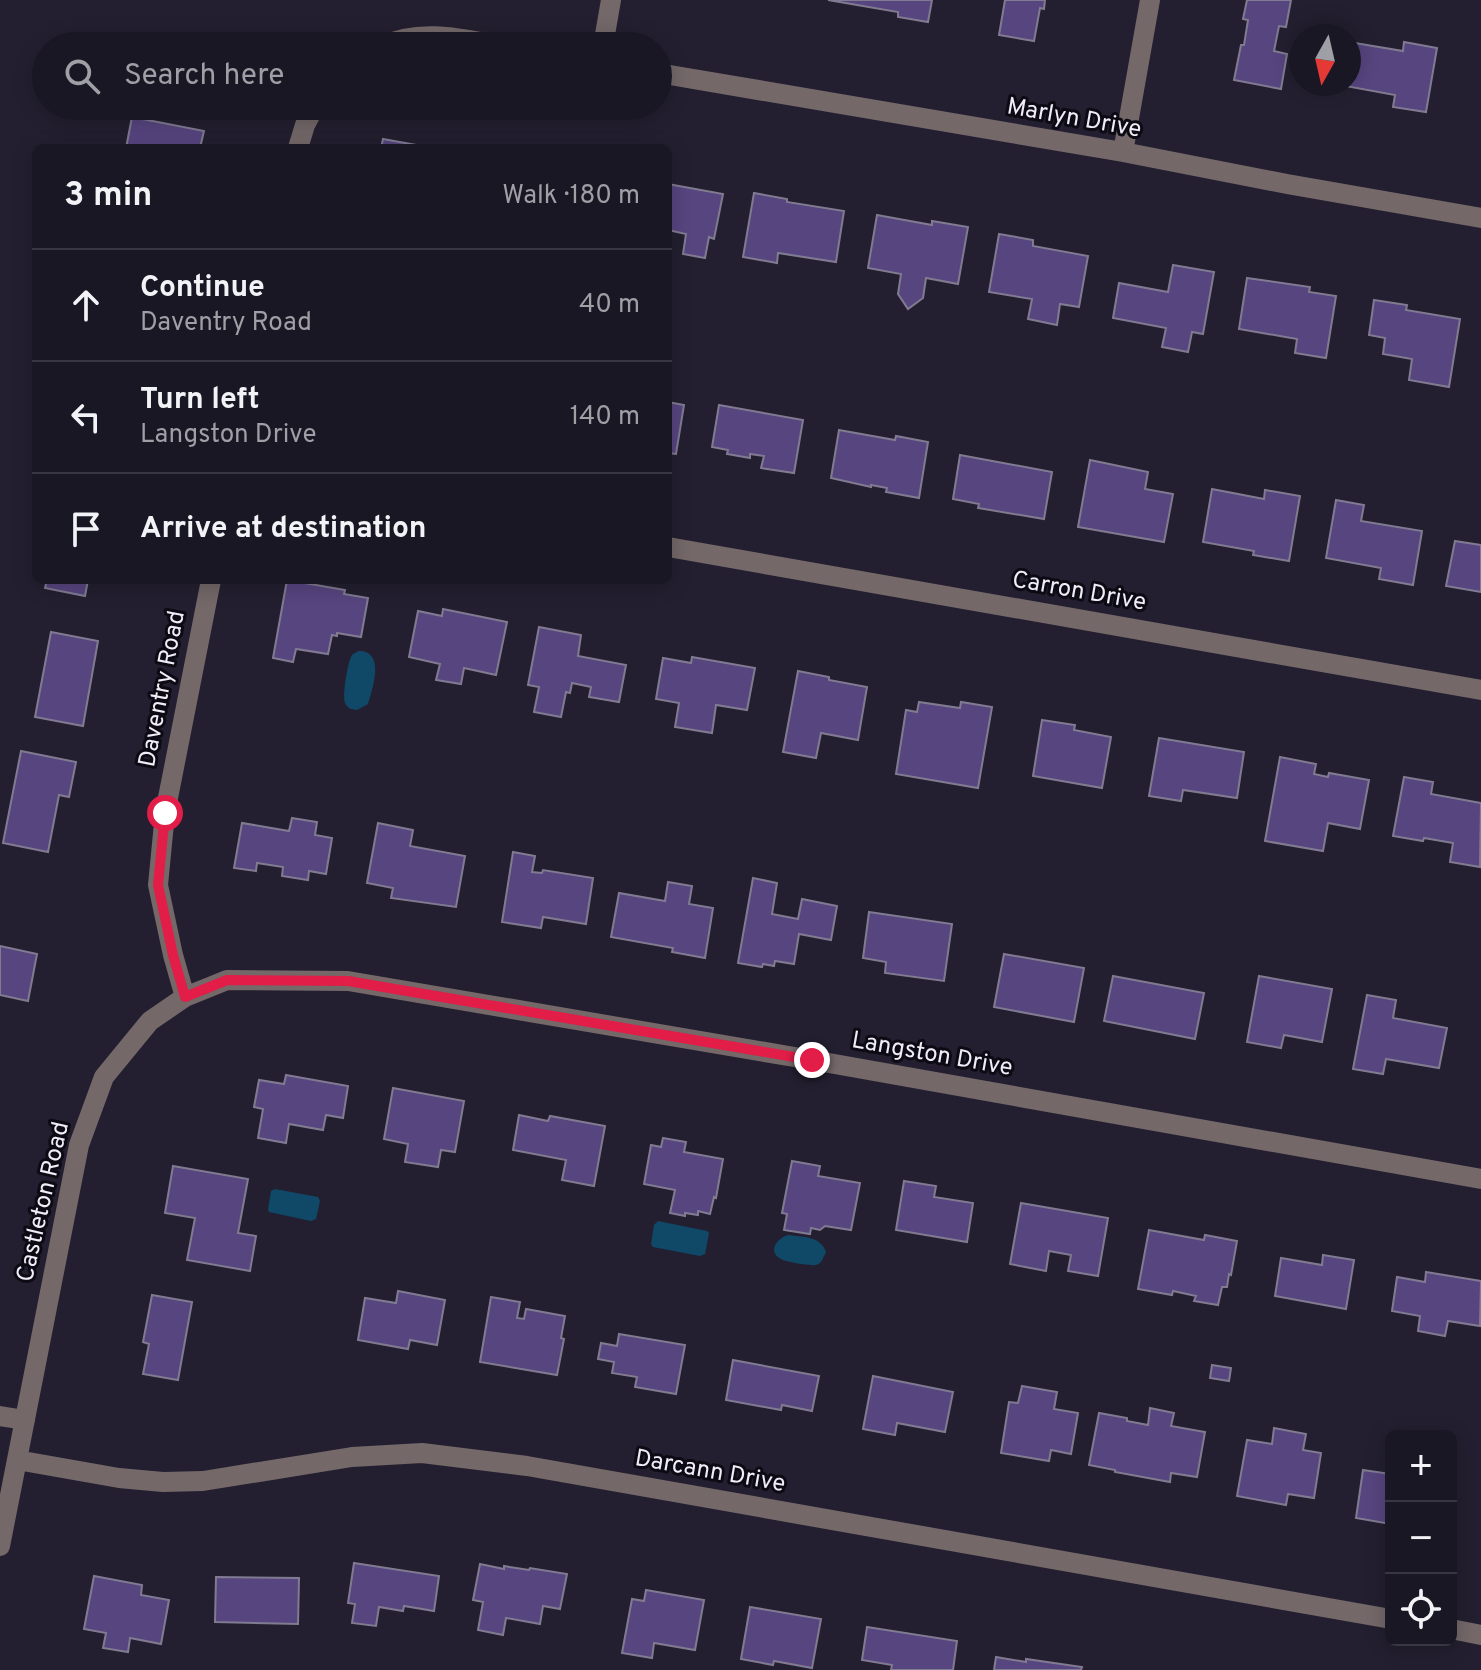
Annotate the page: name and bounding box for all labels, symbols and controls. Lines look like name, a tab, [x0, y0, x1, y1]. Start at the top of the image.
north arrow	[1289, 24, 1361, 96]
search box	[32, 32, 672, 120]
icon: search	[60, 54, 104, 98]
text: Search here	[124, 58, 284, 95]
street label: Marlyn Drive	[1004, 92, 1144, 146]
text: 3 min	[64, 175, 152, 218]
text: Walk · 180 m	[502, 180, 640, 213]
text: Continue	[140, 270, 265, 307]
icon: ahead	[64, 283, 108, 327]
text: 40 m	[579, 289, 640, 322]
text: Daventry Road	[140, 307, 312, 340]
text: Turn left	[140, 382, 260, 419]
icon: left	[64, 395, 108, 439]
text: 140 m	[570, 401, 640, 434]
text: Langston Drive	[140, 419, 316, 452]
icon: arrive	[64, 507, 108, 551]
text: Arrive at destination	[140, 511, 426, 548]
street label: Carron Drive	[1010, 565, 1148, 619]
street label: Daventry Road	[133, 608, 193, 770]
route start	[147, 795, 183, 831]
street label: Langston Drive	[849, 1026, 1015, 1084]
route end	[794, 1042, 830, 1078]
street label: Castleton Road	[11, 1119, 77, 1285]
map controls	[1385, 1430, 1457, 1646]
button: +	[1385, 1430, 1457, 1502]
street label: Darcann Drive	[632, 1444, 788, 1500]
button: −	[1385, 1502, 1457, 1574]
button: locate	[1385, 1574, 1457, 1646]

